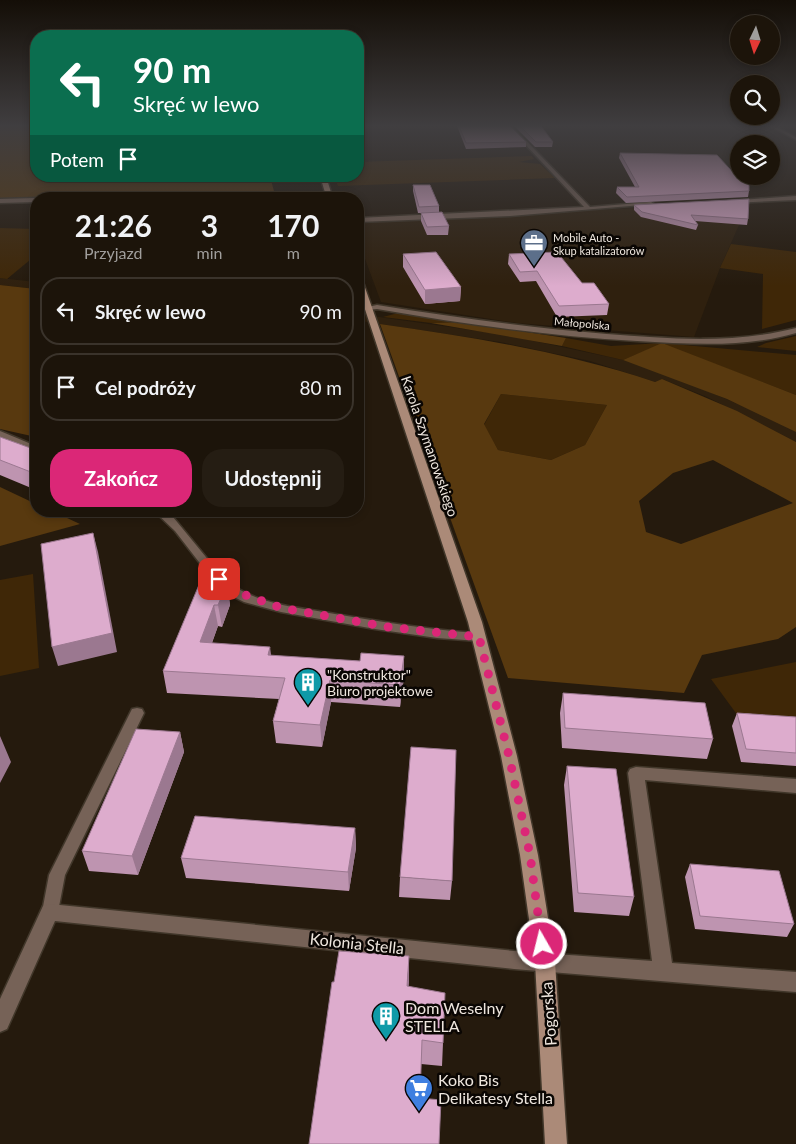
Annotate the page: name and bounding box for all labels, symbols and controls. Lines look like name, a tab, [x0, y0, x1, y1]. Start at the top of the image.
north arrow	[730, 15, 780, 65]
map controls	[730, 15, 780, 185]
text: 90 m	[133, 48, 211, 90]
icon: left	[50, 50, 115, 115]
button: search	[730, 75, 780, 125]
text: Skręć w lewo	[133, 90, 260, 117]
button: layers	[730, 135, 780, 185]
icon: arrive	[114, 145, 142, 173]
text: Potem	[50, 148, 104, 171]
text: 21:26	[75, 207, 152, 243]
text: 3	[201, 207, 218, 243]
text: 170	[267, 207, 319, 243]
office icon: Mobile Auto - Skup katalizatorów	[519, 228, 549, 267]
place label: Mobile Auto - Skup katalizatorów	[553, 231, 645, 257]
text: Przyjazd	[84, 243, 143, 262]
text: min	[197, 243, 223, 262]
text: m	[287, 243, 300, 262]
icon: left	[52, 297, 80, 325]
text: Skręć w lewo	[95, 300, 206, 323]
text: 90 m	[299, 300, 342, 323]
street label: Małopolska	[554, 314, 610, 332]
icon: arrive	[52, 373, 80, 401]
street label: Karola Szymanowskiego	[398, 373, 462, 519]
text: Cel podróży	[95, 376, 196, 399]
text: 80 m	[299, 376, 342, 399]
button: Zakończ	[50, 449, 192, 507]
button: Udostępnij	[202, 449, 344, 507]
pin	[198, 558, 240, 600]
icon: arrive	[205, 565, 233, 593]
place label: "Konstruktor" Biuro projektowe	[327, 666, 433, 699]
building icon: "Konstruktor" Biuro projektowe	[293, 667, 323, 706]
position arrow	[515, 917, 567, 969]
street label: Kolonia Stella	[309, 929, 405, 957]
street label: Pogorska	[536, 981, 560, 1047]
place label: Dom Weselny STELLA	[405, 998, 504, 1035]
building icon: Dom Weselny STELLA	[371, 1001, 401, 1040]
place label: Koko Bis Delikatesy Stella	[438, 1070, 553, 1107]
supermarket icon: Koko Bis Delikatesy Stella	[404, 1073, 434, 1112]

